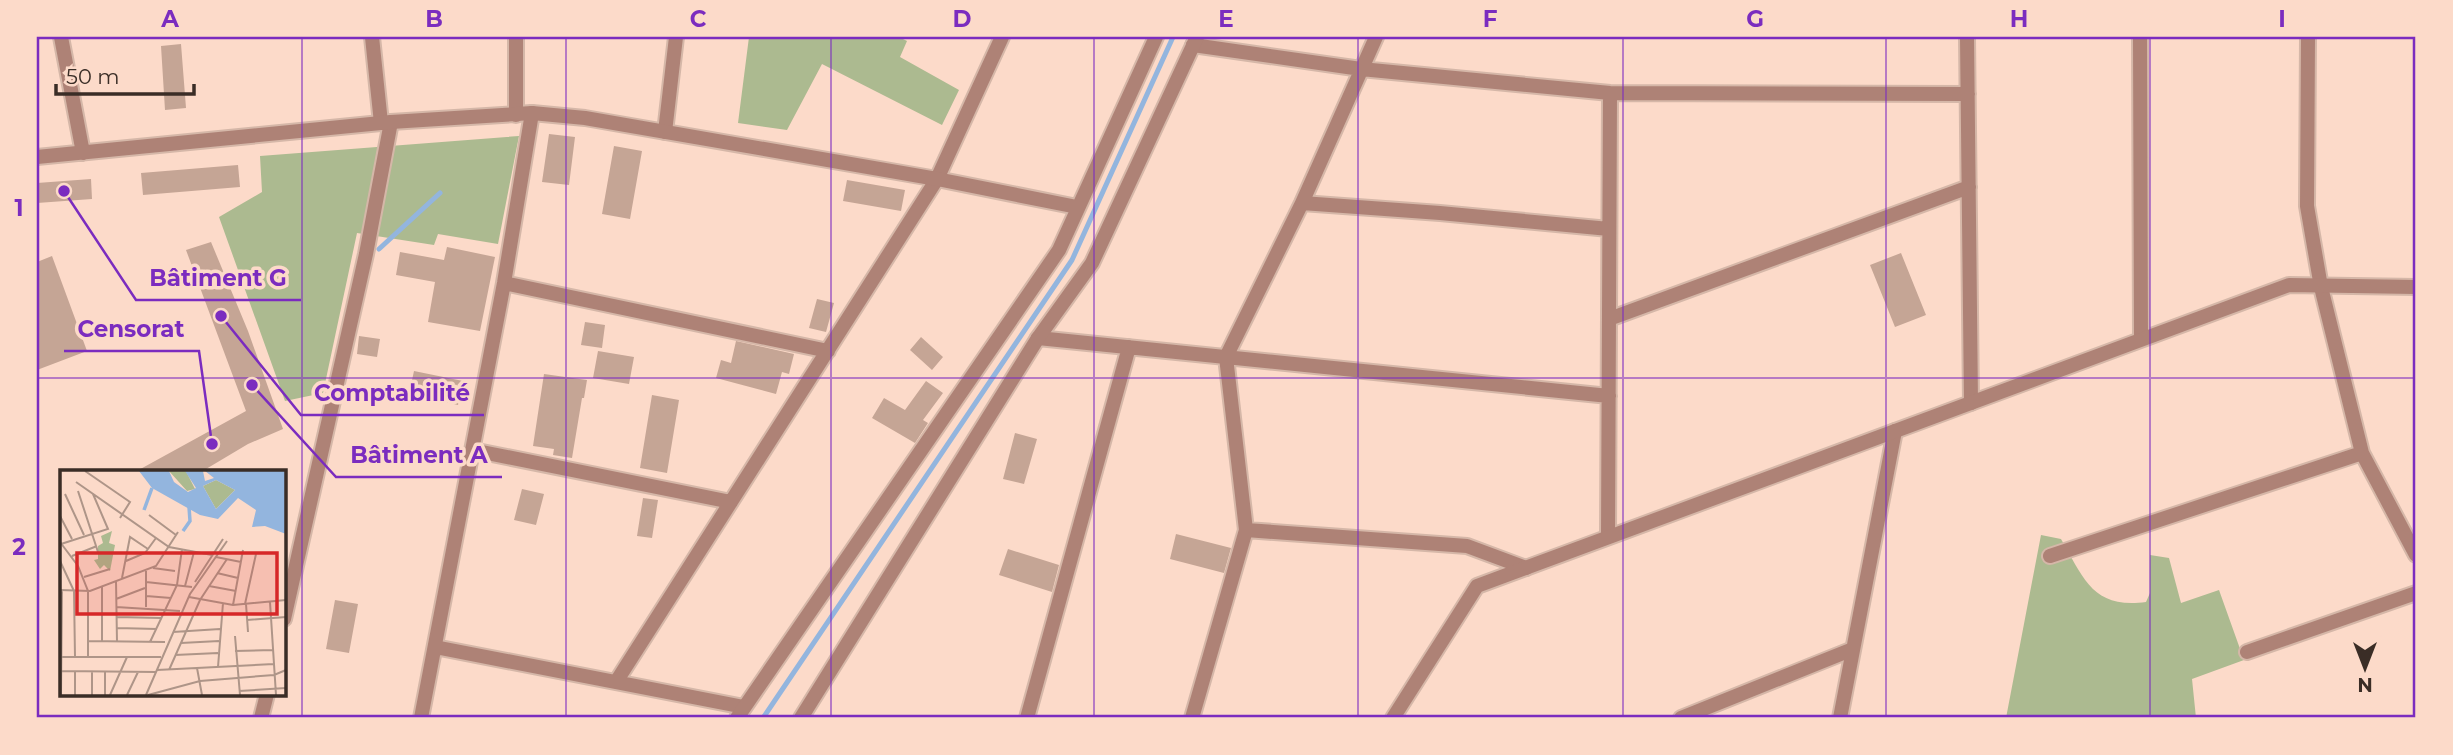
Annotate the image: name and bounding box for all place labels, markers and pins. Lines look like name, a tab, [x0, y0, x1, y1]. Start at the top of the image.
callout: Bâtiment G	[136, 256, 301, 300]
callout: Censorat	[64, 307, 199, 351]
callout: Comptabilité	[301, 371, 484, 415]
callout: Bâtiment A	[336, 433, 502, 477]

